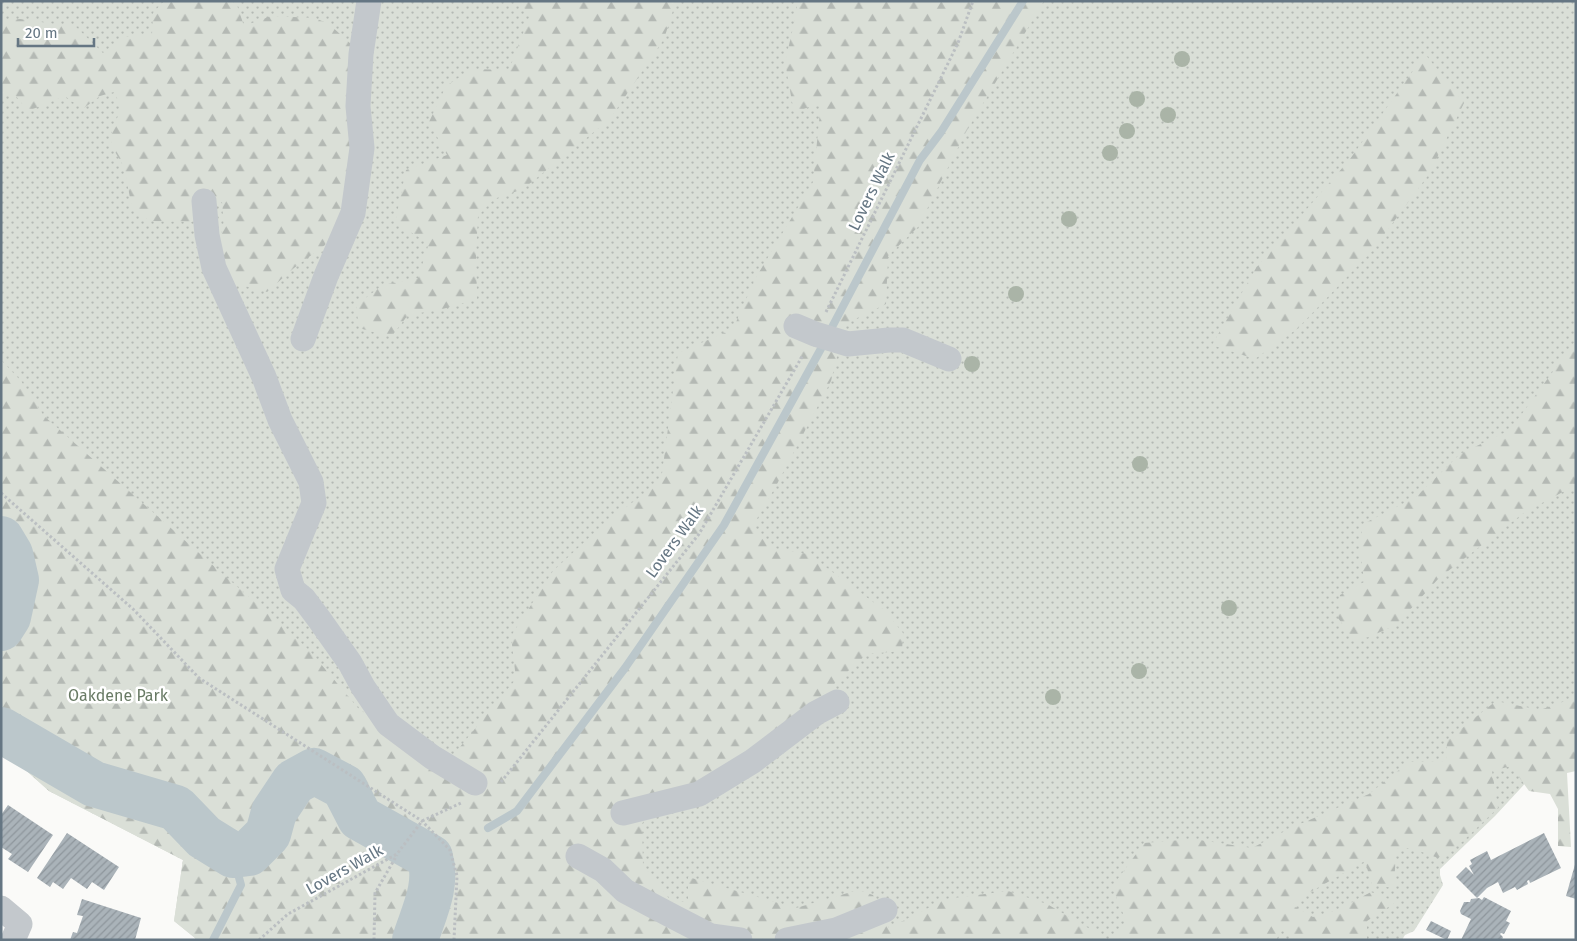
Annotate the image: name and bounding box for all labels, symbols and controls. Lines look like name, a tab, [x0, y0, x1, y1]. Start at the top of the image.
scale bar	[18, 15, 94, 47]
text: 20 m	[25, 24, 58, 42]
street label: Lovers Walk	[844, 148, 899, 234]
street label: Lovers Walk	[642, 501, 708, 581]
park label: Oakdene Park	[68, 686, 169, 705]
street label: Lovers Walk	[302, 840, 387, 898]

